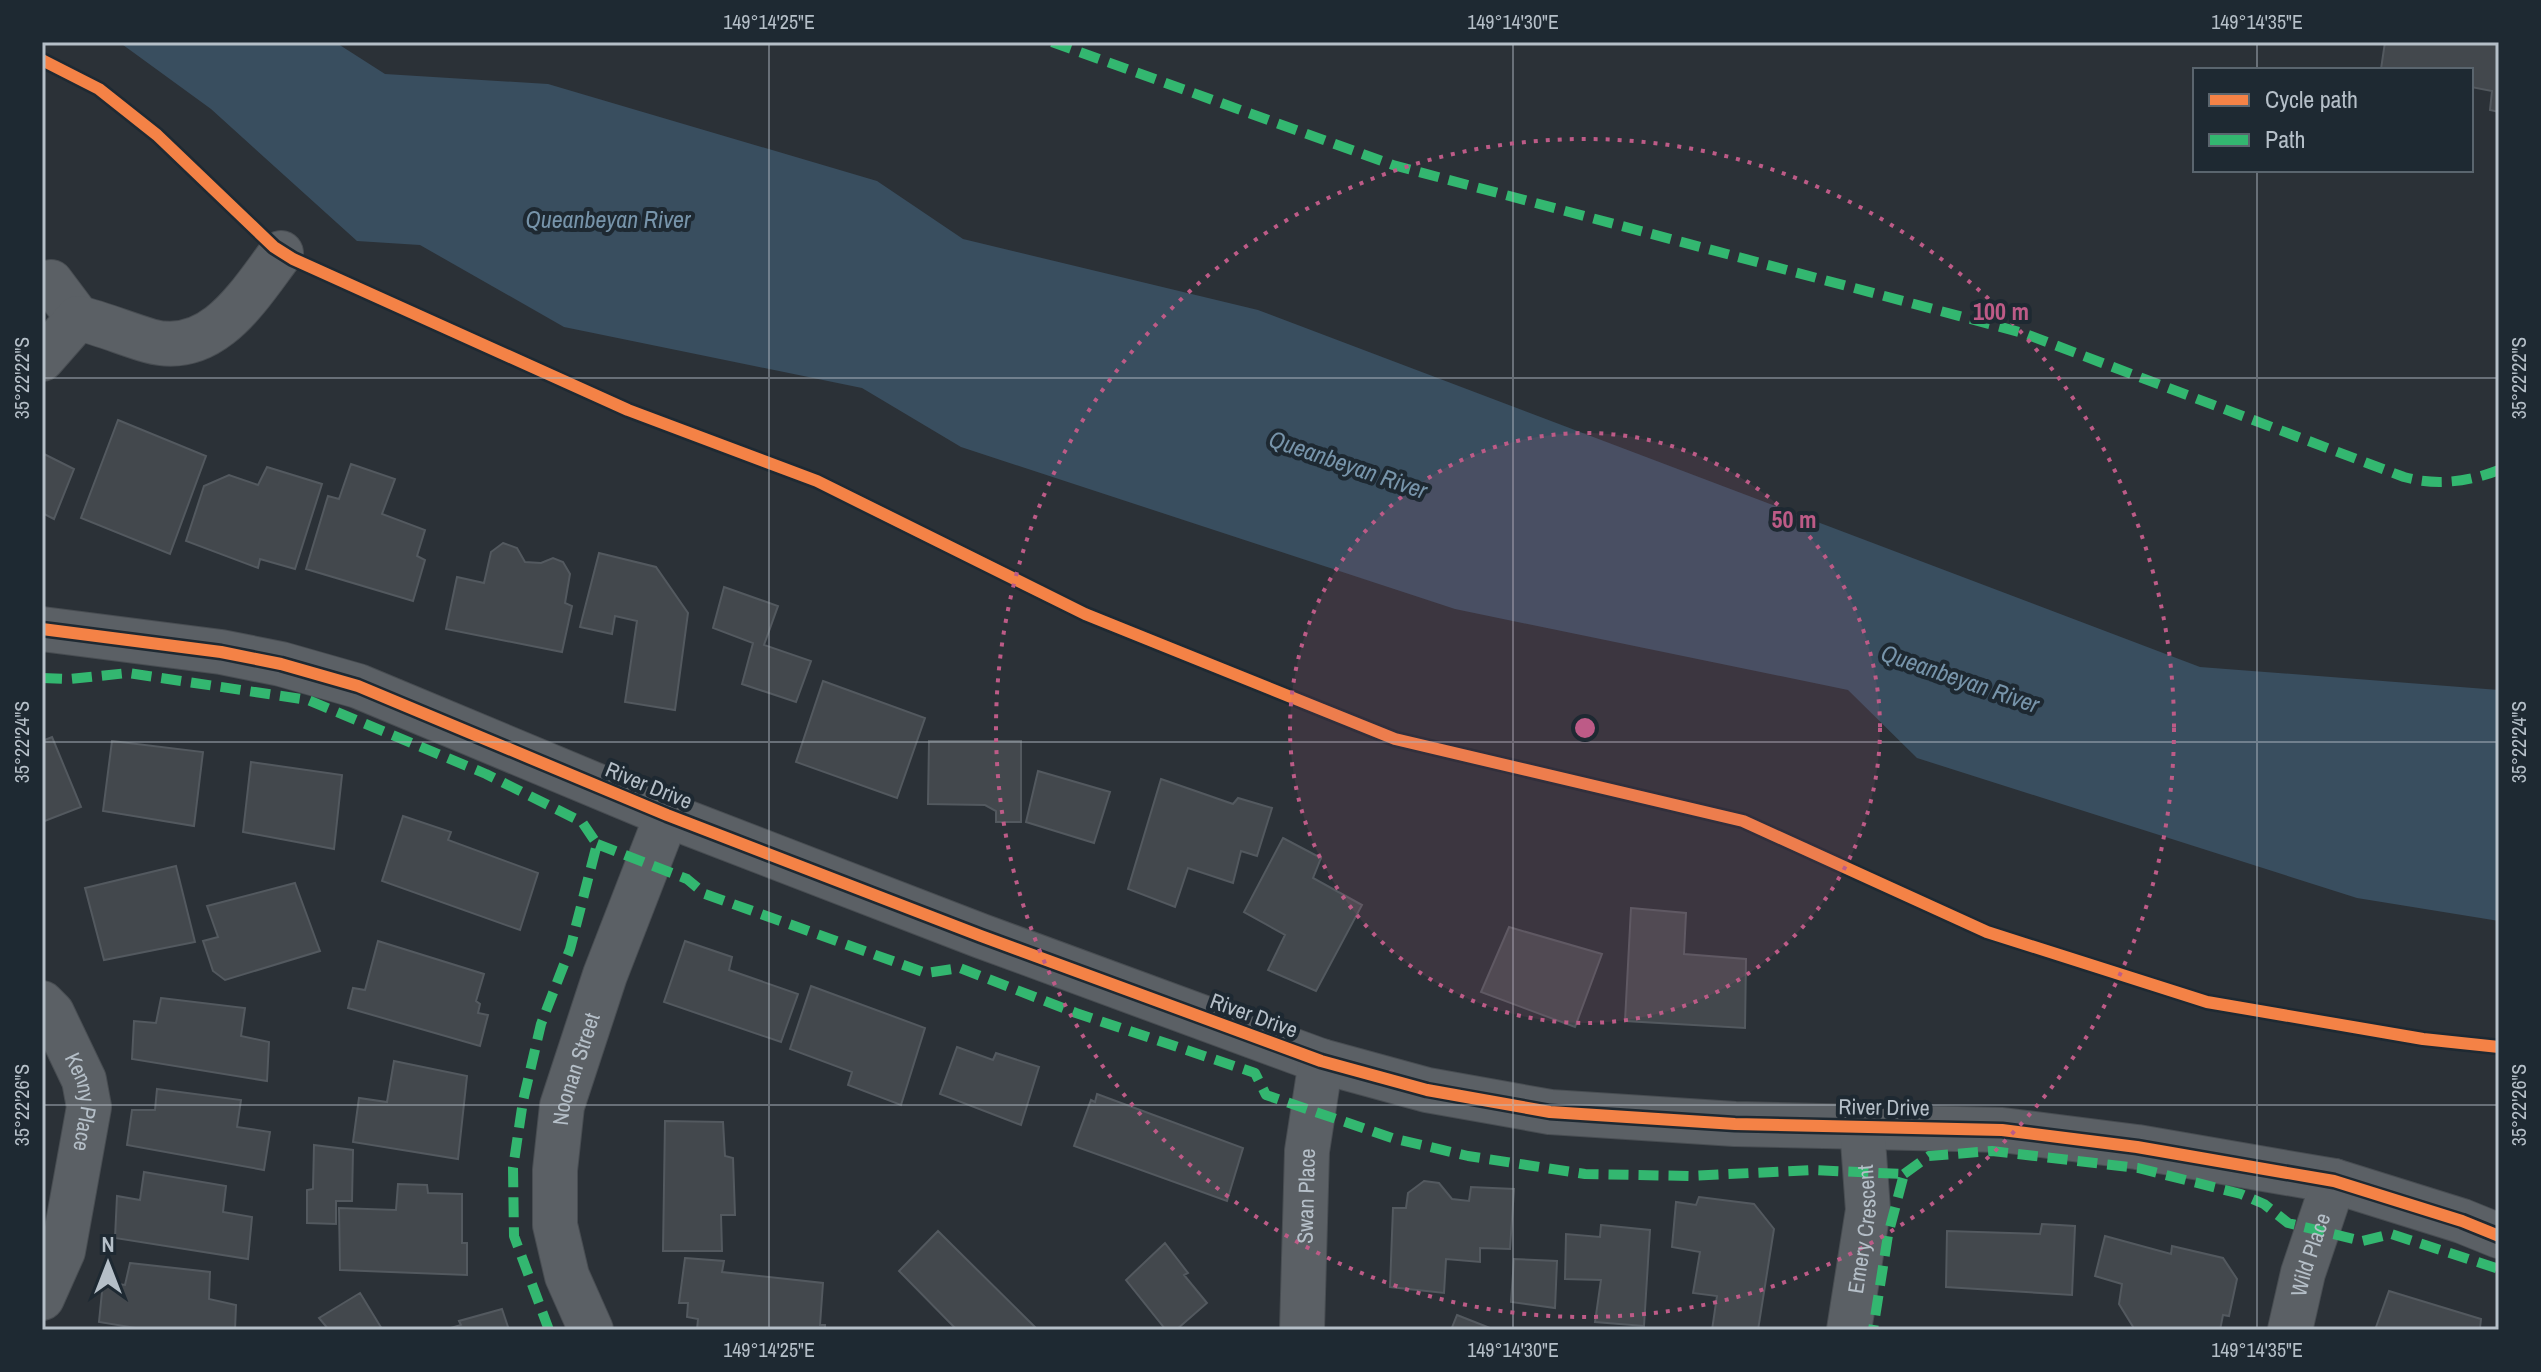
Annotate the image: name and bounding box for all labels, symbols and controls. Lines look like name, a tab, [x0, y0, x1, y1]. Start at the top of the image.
text: 149°14'25"E	[723, 8, 815, 35]
text: 149°14'30"E	[1467, 8, 1559, 35]
text: 149°14'35"E	[2211, 8, 2303, 35]
legend	[2193, 68, 2473, 172]
text: Cycle path	[2265, 83, 2358, 115]
text: Path	[2265, 123, 2306, 155]
water label: Queanbeyan River	[525, 203, 692, 235]
text: 100 m	[1973, 295, 2029, 327]
text: 35°22'22"S	[8, 337, 35, 419]
text: 35°22'22"S	[2505, 337, 2532, 419]
water label: Queanbeyan River	[1265, 422, 1433, 507]
text: 50 m	[1772, 503, 1816, 535]
water label: Queanbeyan River	[1877, 636, 2045, 721]
text: 35°22'24"S	[8, 701, 35, 783]
text: 35°22'24"S	[2505, 701, 2532, 783]
centre of rings	[1571, 714, 1599, 742]
street label: River Drive	[601, 754, 697, 816]
street label: River Drive	[1206, 985, 1302, 1045]
street label: Noonan Street	[545, 1009, 607, 1127]
street label: Kenny Place	[58, 1047, 104, 1154]
text: 35°22'26"S	[8, 1064, 35, 1146]
text: 35°22'26"S	[2505, 1064, 2532, 1146]
street label: River Drive	[1838, 1091, 1930, 1123]
street label: Swan Place	[1289, 1148, 1322, 1244]
street label: Emery Crescent	[1840, 1164, 1883, 1296]
street label: Wild Place	[2283, 1209, 2337, 1299]
north arrow	[68, 1224, 148, 1304]
text: N	[101, 1229, 115, 1259]
text: 149°14'25"E	[723, 1336, 815, 1363]
text: 149°14'30"E	[1467, 1336, 1559, 1363]
text: 149°14'35"E	[2211, 1336, 2303, 1363]

